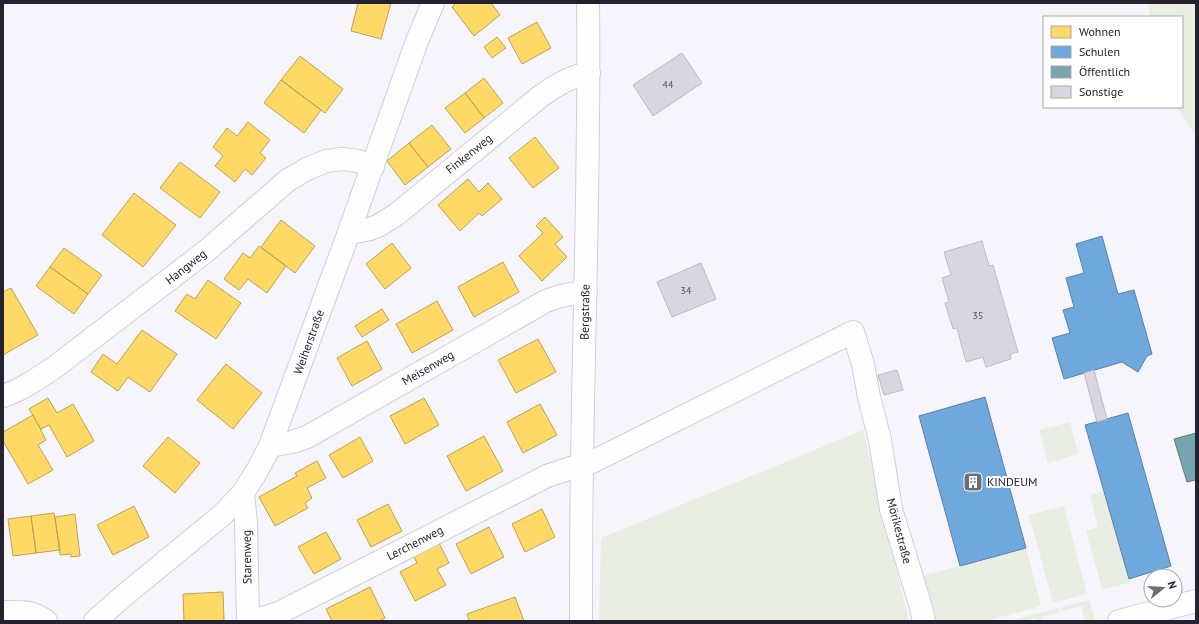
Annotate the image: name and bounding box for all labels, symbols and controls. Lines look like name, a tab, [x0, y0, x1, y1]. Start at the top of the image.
legend	[1043, 16, 1183, 108]
text: Wohnen	[1079, 24, 1121, 39]
text: Schulen	[1079, 44, 1120, 59]
text: Öffentlich	[1079, 64, 1130, 79]
house number: 44	[663, 78, 674, 91]
text: Sonstige	[1079, 84, 1123, 99]
street label: Finkenweg	[442, 130, 495, 177]
street label: Hangweg	[162, 246, 209, 287]
street label: Bergstraße	[577, 284, 592, 340]
house number: 34	[681, 284, 692, 297]
street label: Weiherstraße	[290, 307, 327, 376]
house number: 35	[973, 309, 983, 322]
street label: Meisenweg	[399, 347, 456, 388]
building icon: KINDEUM	[962, 471, 984, 493]
place label: KINDEUM	[987, 474, 1037, 489]
street label: Mörikestraße	[884, 496, 915, 565]
street label: Lerchenweg	[384, 522, 446, 563]
street label: Starenweg	[239, 530, 254, 584]
north arrow	[1143, 568, 1183, 608]
text: N	[1165, 579, 1180, 591]

